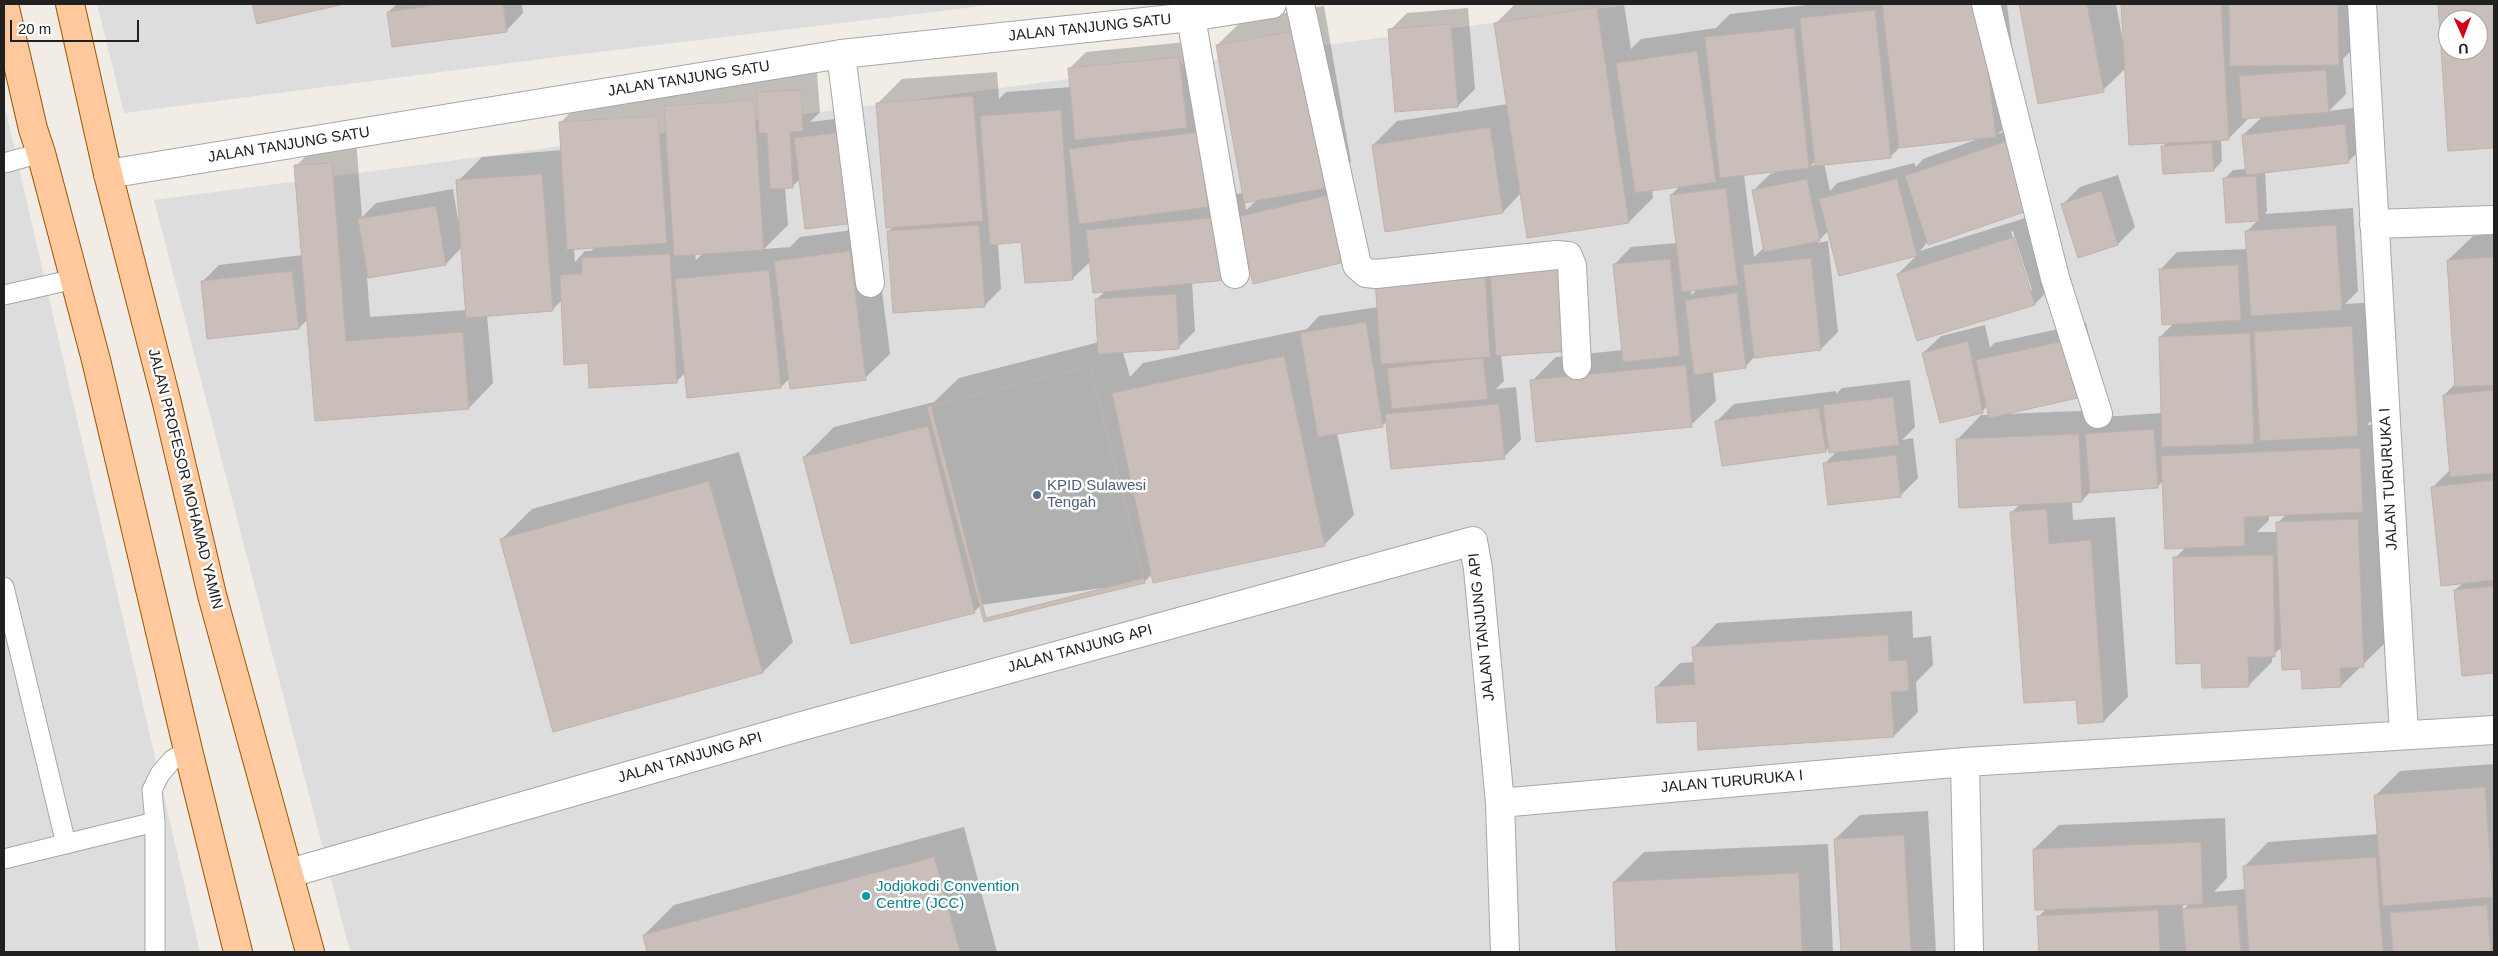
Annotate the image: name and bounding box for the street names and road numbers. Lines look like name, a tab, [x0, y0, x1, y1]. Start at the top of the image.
street label: JALAN TANJUNG SATU	[1008, 10, 1172, 46]
street label: JALAN TANJUNG SATU	[607, 57, 771, 101]
street label: JALAN TANJUNG SATU	[207, 123, 371, 167]
street label: JALAN PROFESOR MOHAMAD YAMIN	[144, 347, 226, 611]
street label: JALAN TURURUKA I	[2376, 407, 2402, 551]
street label: JALAN TANJUNG API	[1465, 552, 1499, 702]
street label: JALAN TANJUNG API	[1006, 621, 1154, 677]
street label: JALAN TANJUNG API	[616, 729, 764, 787]
street label: JALAN TURURUKA I	[1660, 767, 1804, 797]

